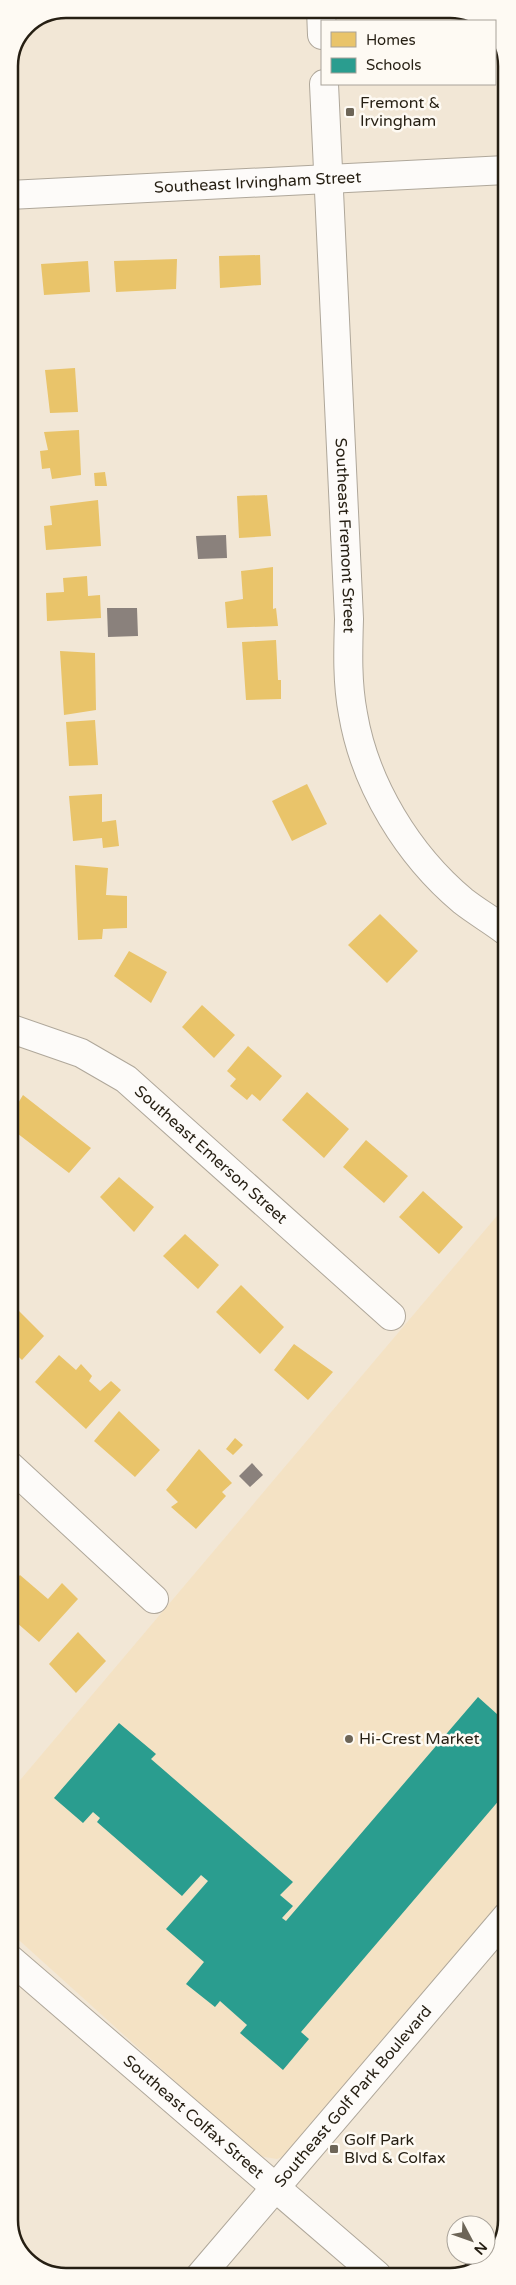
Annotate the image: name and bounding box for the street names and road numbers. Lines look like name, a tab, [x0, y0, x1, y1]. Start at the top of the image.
street label: Southeast Irvingham Street	[154, 167, 362, 198]
street label: Southeast Fremont Street	[331, 437, 359, 633]
street label: Southeast Emerson Street	[130, 1081, 291, 1228]
street label: Southeast Golf Park Boulevard	[270, 2001, 436, 2191]
street label: Southeast Colfax Street	[119, 2051, 268, 2183]

